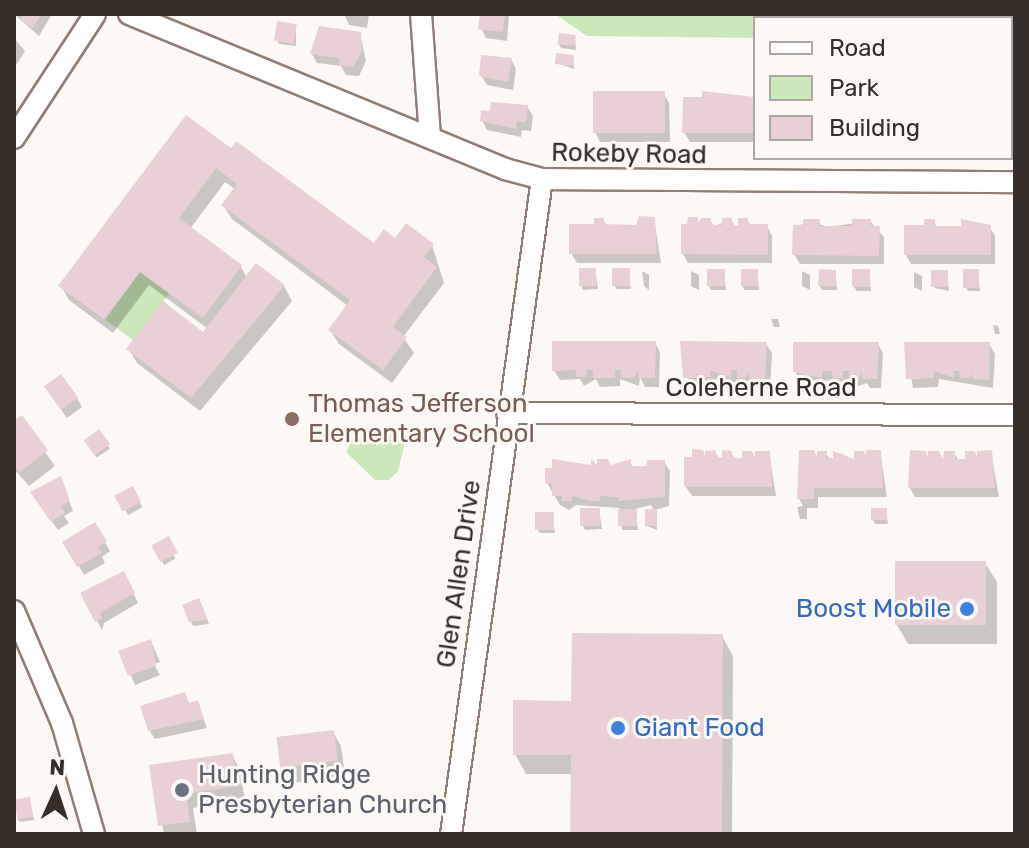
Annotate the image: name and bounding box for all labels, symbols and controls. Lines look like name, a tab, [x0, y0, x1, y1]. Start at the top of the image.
legend	[753, 16, 1013, 160]
text: Road	[829, 34, 886, 62]
text: Park	[829, 74, 879, 102]
text: Building	[829, 114, 920, 142]
street label: Rokeby Road	[551, 137, 707, 171]
street label: Coleherne Road	[665, 372, 857, 404]
place label: Thomas Jefferson Elementary School	[308, 388, 536, 450]
marker: Thomas Jefferson Elementary School	[283, 410, 301, 428]
street label: Glen Allen Drive	[430, 478, 488, 670]
place label: Boost Mobile	[796, 593, 951, 625]
marker: Boost Mobile	[958, 600, 976, 618]
place label: Giant Food	[634, 712, 765, 744]
marker: Giant Food	[609, 719, 627, 737]
north arrow	[16, 752, 96, 832]
text: N	[49, 754, 66, 781]
place label: Hunting Ridge Presbyterian Church	[198, 759, 447, 820]
marker: Hunting Ridge Presbyterian Church	[173, 781, 191, 799]

